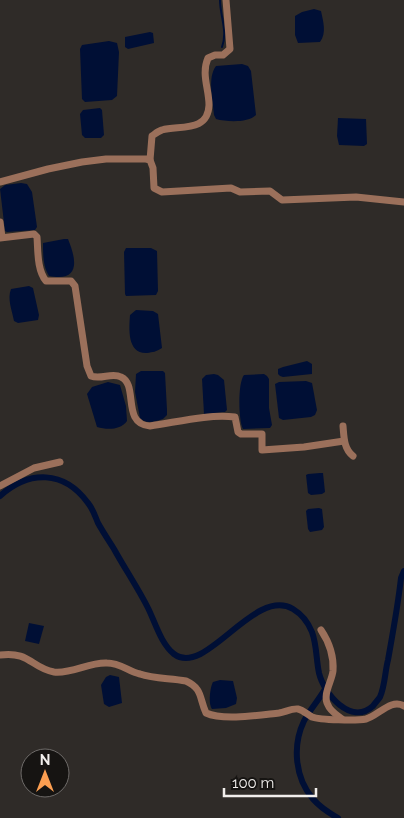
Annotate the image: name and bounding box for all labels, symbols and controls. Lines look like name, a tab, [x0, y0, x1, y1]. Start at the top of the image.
north arrow	[20, 748, 70, 798]
text: N	[40, 752, 50, 768]
scale bar	[224, 766, 316, 798]
text: 100 m	[232, 774, 274, 792]

